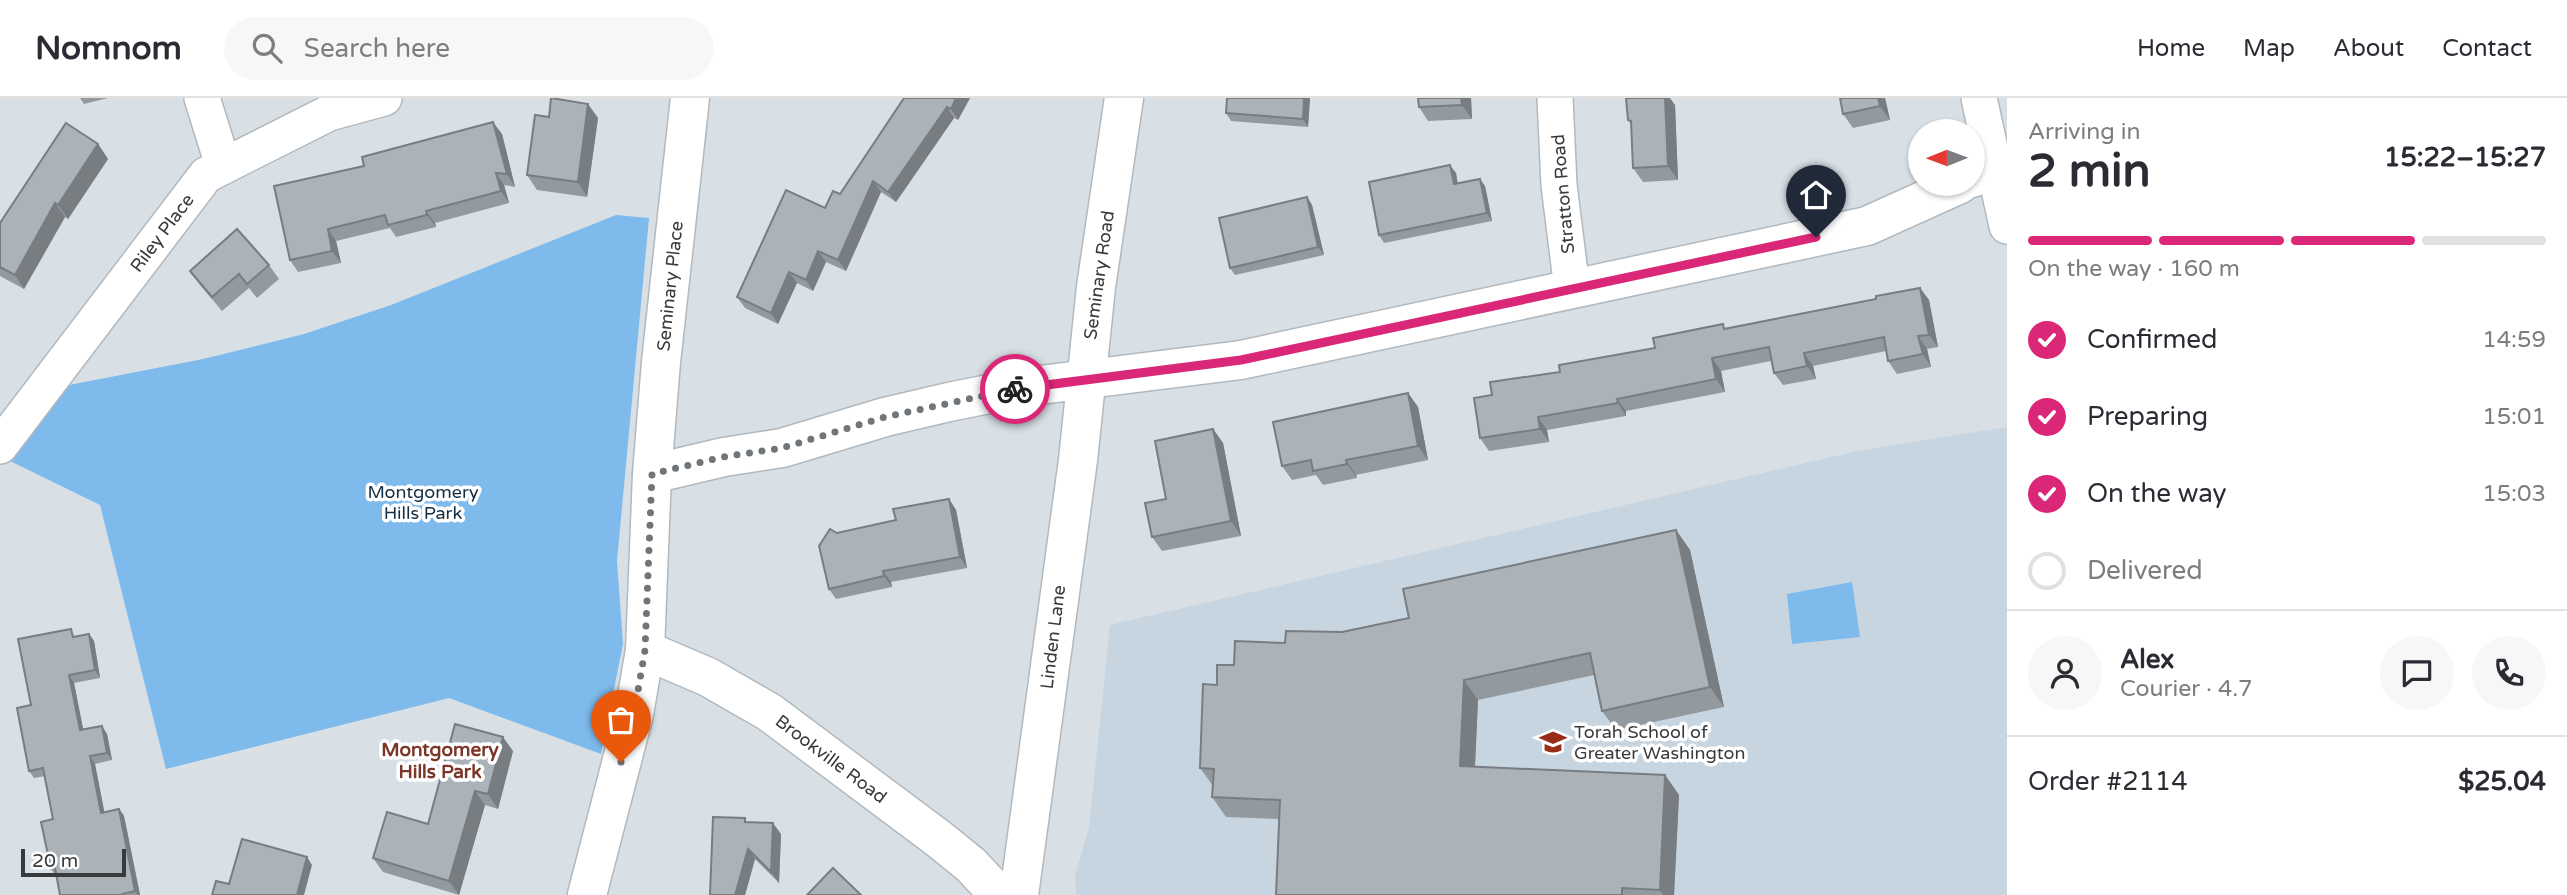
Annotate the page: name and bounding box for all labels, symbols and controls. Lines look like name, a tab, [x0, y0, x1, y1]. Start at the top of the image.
search box	[224, 17, 714, 80]
text: Nomnom	[35, 29, 182, 68]
icon: search	[248, 29, 286, 67]
text: Search here	[304, 33, 450, 64]
text: Home	[2137, 34, 2205, 63]
text: Map	[2243, 34, 2295, 63]
text: About	[2333, 34, 2404, 63]
text: Contact	[2442, 34, 2532, 63]
text: Arriving in	[2028, 118, 2141, 146]
north arrow	[1908, 119, 1984, 196]
map controls	[1908, 119, 1985, 196]
street label: Stratton Road	[1547, 133, 1579, 255]
text: 15:22–15:27	[2384, 142, 2546, 173]
text: 2 min	[2028, 144, 2151, 199]
pin	[1786, 165, 1846, 237]
icon: home	[1797, 176, 1835, 214]
street label: Riley Place	[125, 189, 199, 277]
street label: Seminary Road	[1079, 209, 1119, 341]
street label: Seminary Place	[652, 220, 688, 352]
text: On the way · 160 m	[2028, 255, 2240, 283]
icon: check	[2028, 321, 2066, 359]
text: Confirmed	[2087, 324, 2217, 355]
text: 14:59	[2482, 326, 2546, 354]
courier	[980, 354, 1050, 424]
icon: bike	[996, 370, 1034, 408]
icon: check	[2028, 398, 2066, 436]
text: Preparing	[2087, 401, 2208, 432]
text: 15:01	[2482, 403, 2546, 431]
icon: check	[2028, 475, 2066, 513]
text: On the way	[2087, 478, 2227, 509]
text: 15:03	[2482, 480, 2546, 508]
park label: Montgomery Hills Park	[367, 481, 479, 524]
text: Delivered	[2087, 555, 2203, 586]
street label: Linden Lane	[1036, 584, 1070, 690]
button: person	[2028, 636, 2102, 710]
button: chat	[2380, 636, 2454, 710]
button: phone	[2472, 636, 2546, 710]
text: Alex	[2120, 644, 2174, 675]
text: Courier · 4.7	[2120, 675, 2253, 703]
pin	[591, 690, 651, 762]
icon: bag	[602, 701, 640, 739]
street label: Brookville Road	[771, 710, 891, 808]
place label: Torah School of Greater Washington	[1574, 721, 1746, 764]
school or university icon: Torah School of Greater Washington	[1538, 727, 1568, 757]
district label: Montgomery Hills Park	[381, 739, 499, 783]
text: Order #2114	[2028, 766, 2188, 797]
text: $25.04	[2458, 766, 2546, 797]
scale bar	[21, 846, 126, 878]
text: 20 m	[32, 850, 78, 872]

